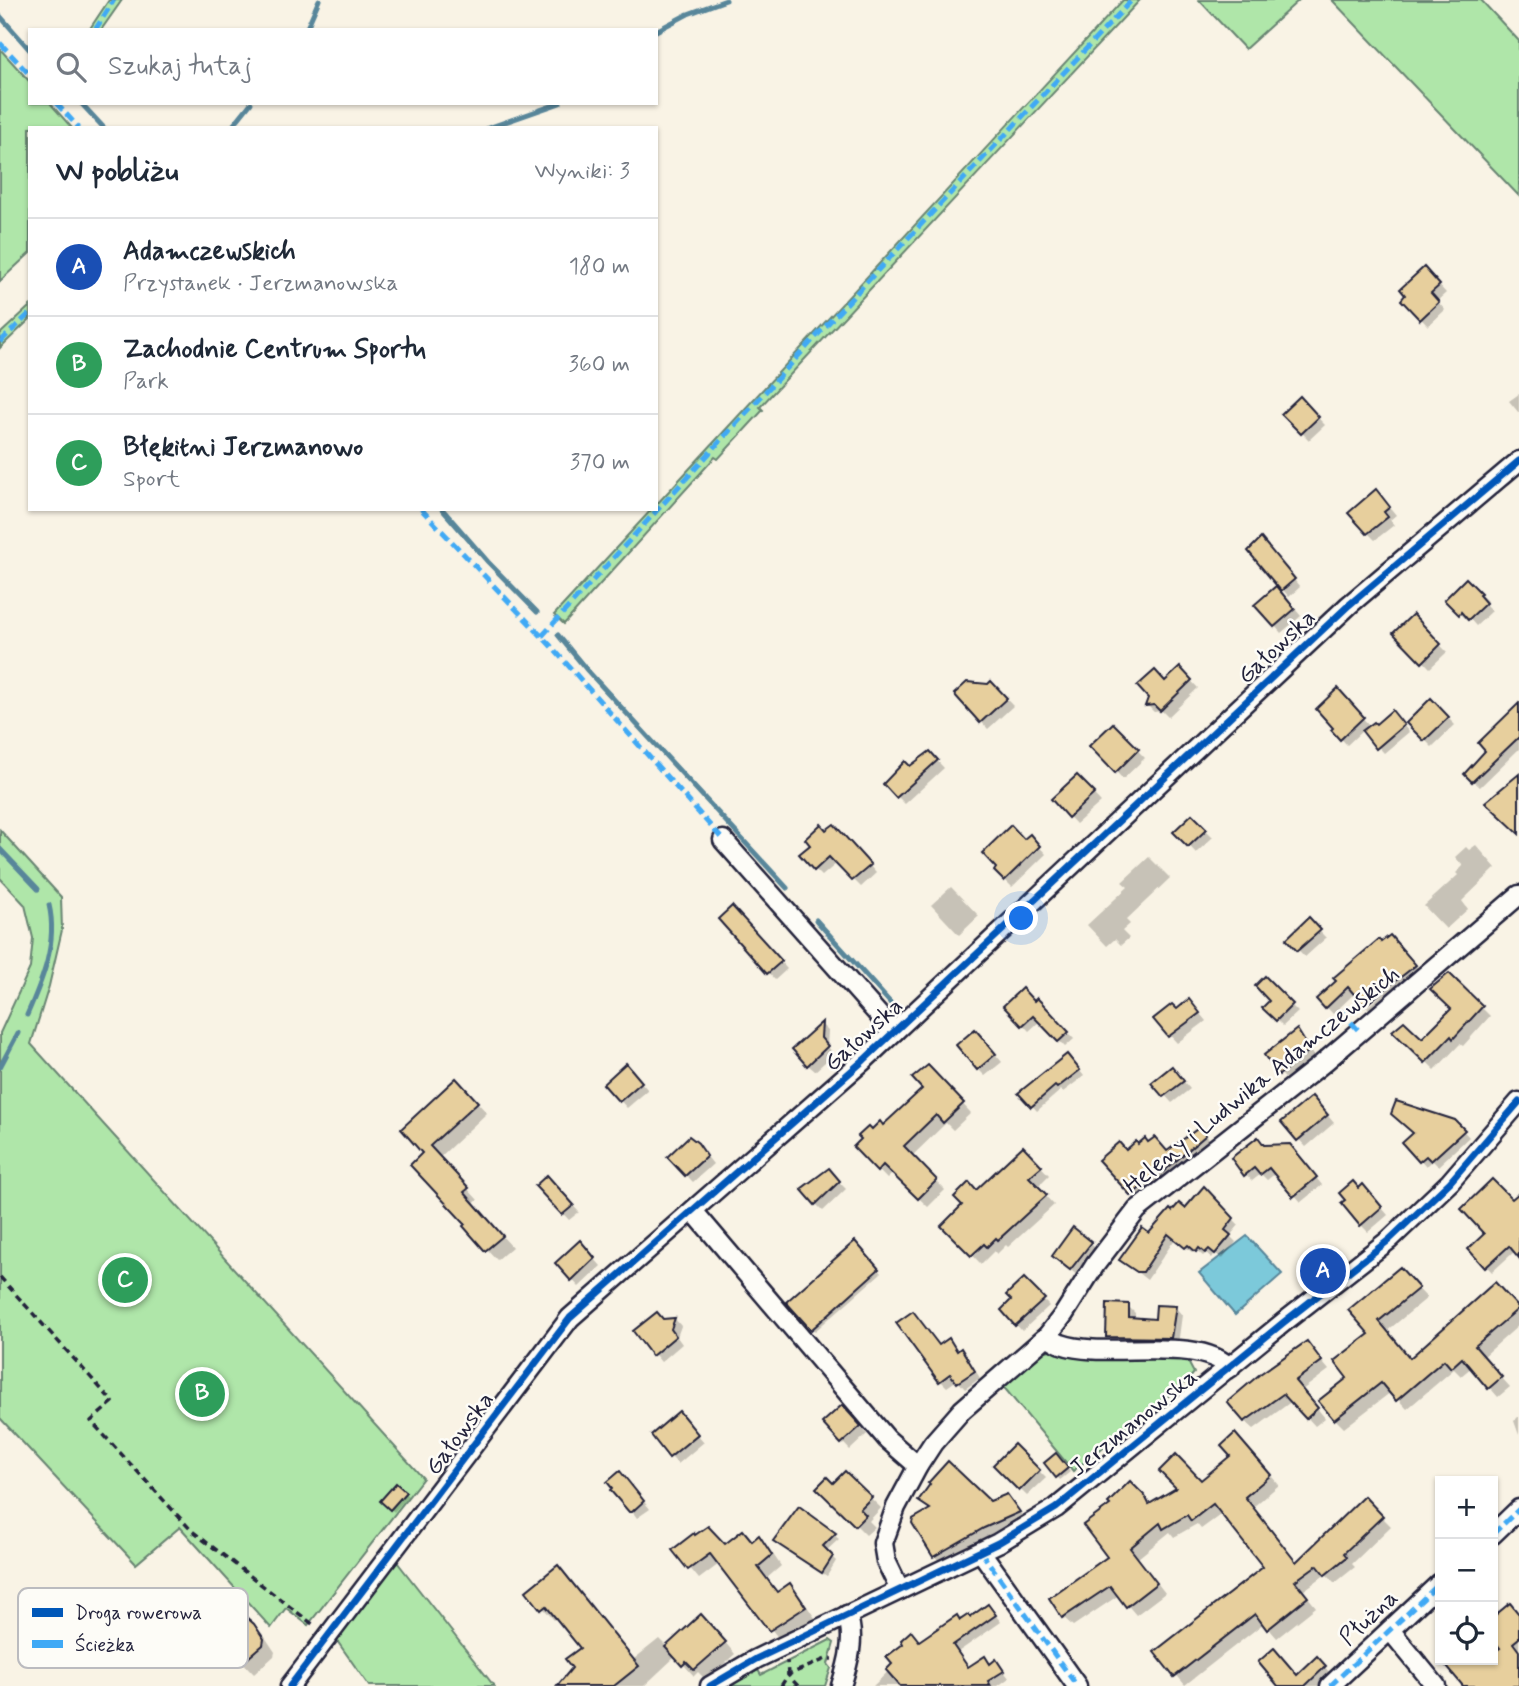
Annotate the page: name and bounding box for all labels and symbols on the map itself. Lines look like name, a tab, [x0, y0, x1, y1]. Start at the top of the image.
street label: Gałowska	[1231, 603, 1323, 691]
your location	[1004, 901, 1038, 935]
street label: Heleny i Ludwika Adamczewskich	[1117, 959, 1406, 1201]
street label: Gałowska	[818, 991, 910, 1079]
pin: A	[1300, 1245, 1346, 1297]
pin: C	[102, 1254, 148, 1306]
street label: Jerzmanowska	[1064, 1362, 1204, 1484]
pin: B	[179, 1368, 225, 1420]
street label: Gałowska	[419, 1386, 502, 1482]
street label: Płużna	[1333, 1583, 1405, 1653]
legend	[18, 1588, 248, 1668]
text: Droga rowerowa	[75, 1601, 202, 1627]
text: Ścieżka	[75, 1632, 135, 1658]

